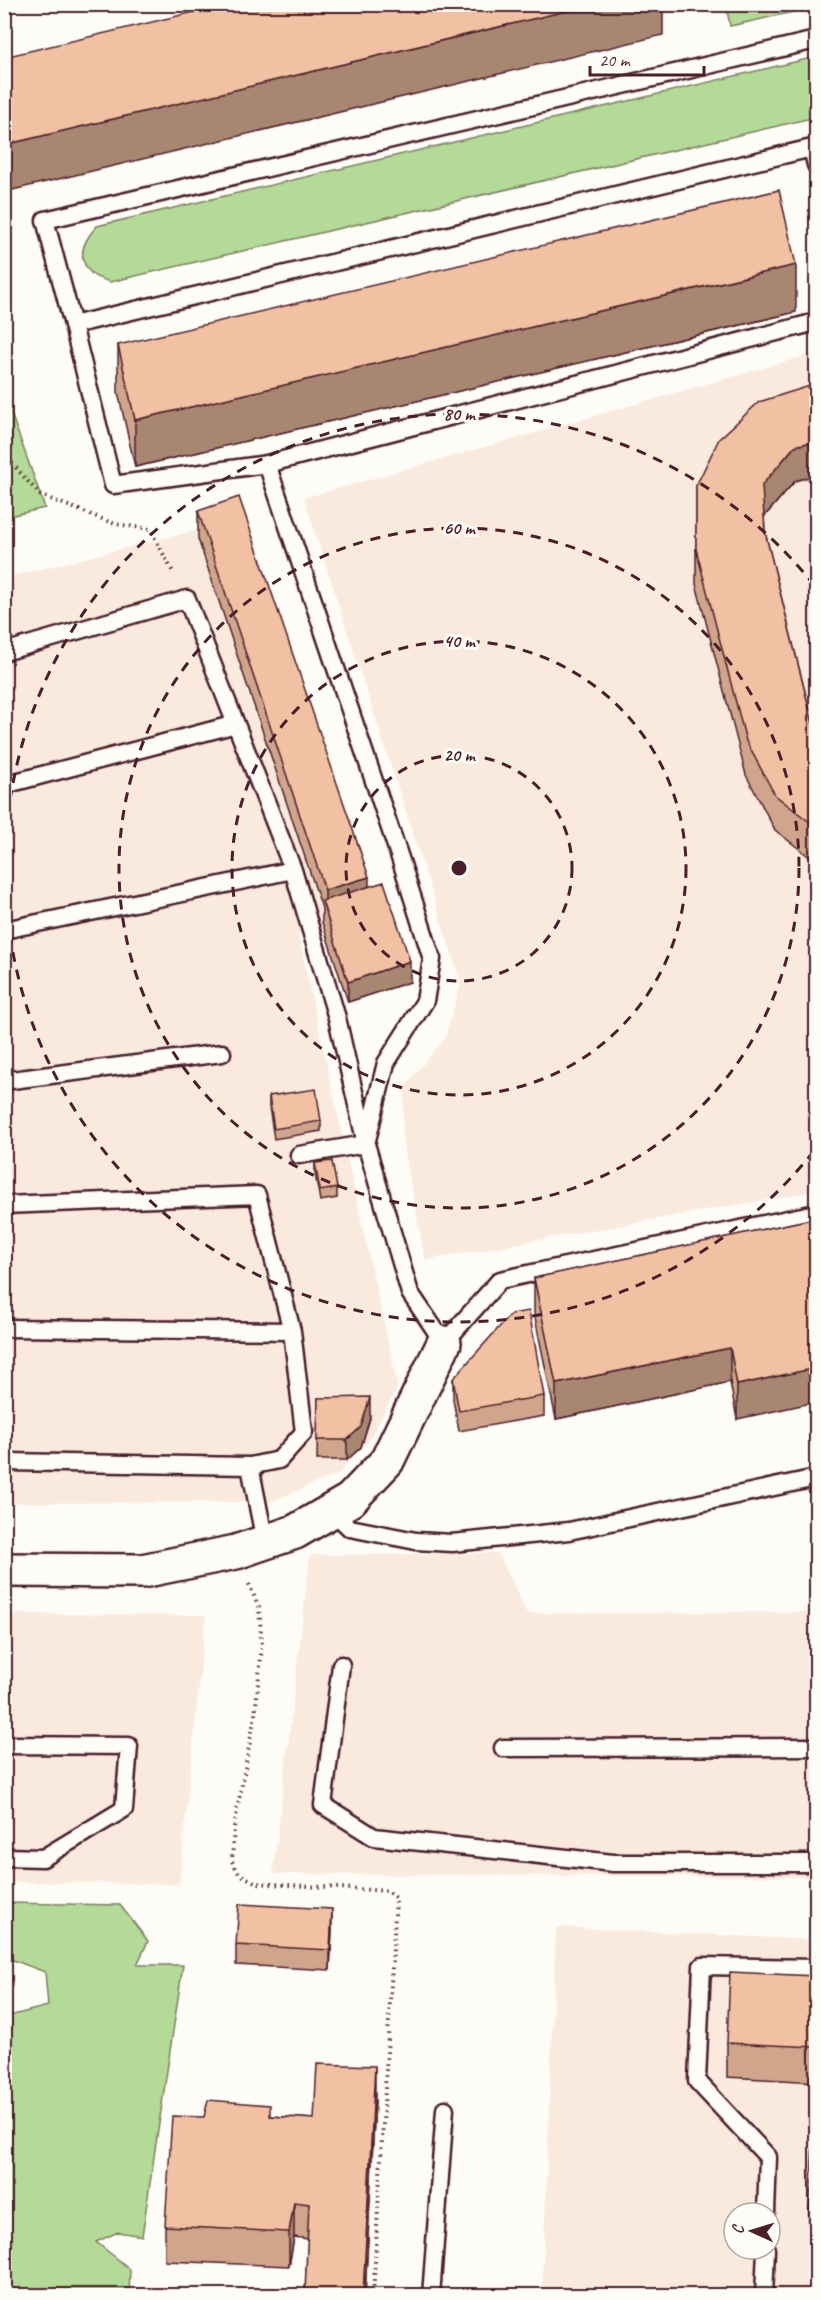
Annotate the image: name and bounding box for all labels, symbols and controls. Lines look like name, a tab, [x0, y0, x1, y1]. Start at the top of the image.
scale bar	[590, 39, 704, 77]
text: 20 m	[599, 49, 632, 71]
text: 80 m	[444, 403, 476, 425]
text: 60 m	[443, 517, 476, 539]
text: 40 m	[444, 630, 476, 652]
text: 20 m	[444, 744, 476, 766]
centre of rings	[449, 858, 469, 878]
north arrow	[722, 2201, 782, 2261]
text: С	[728, 2223, 748, 2235]

